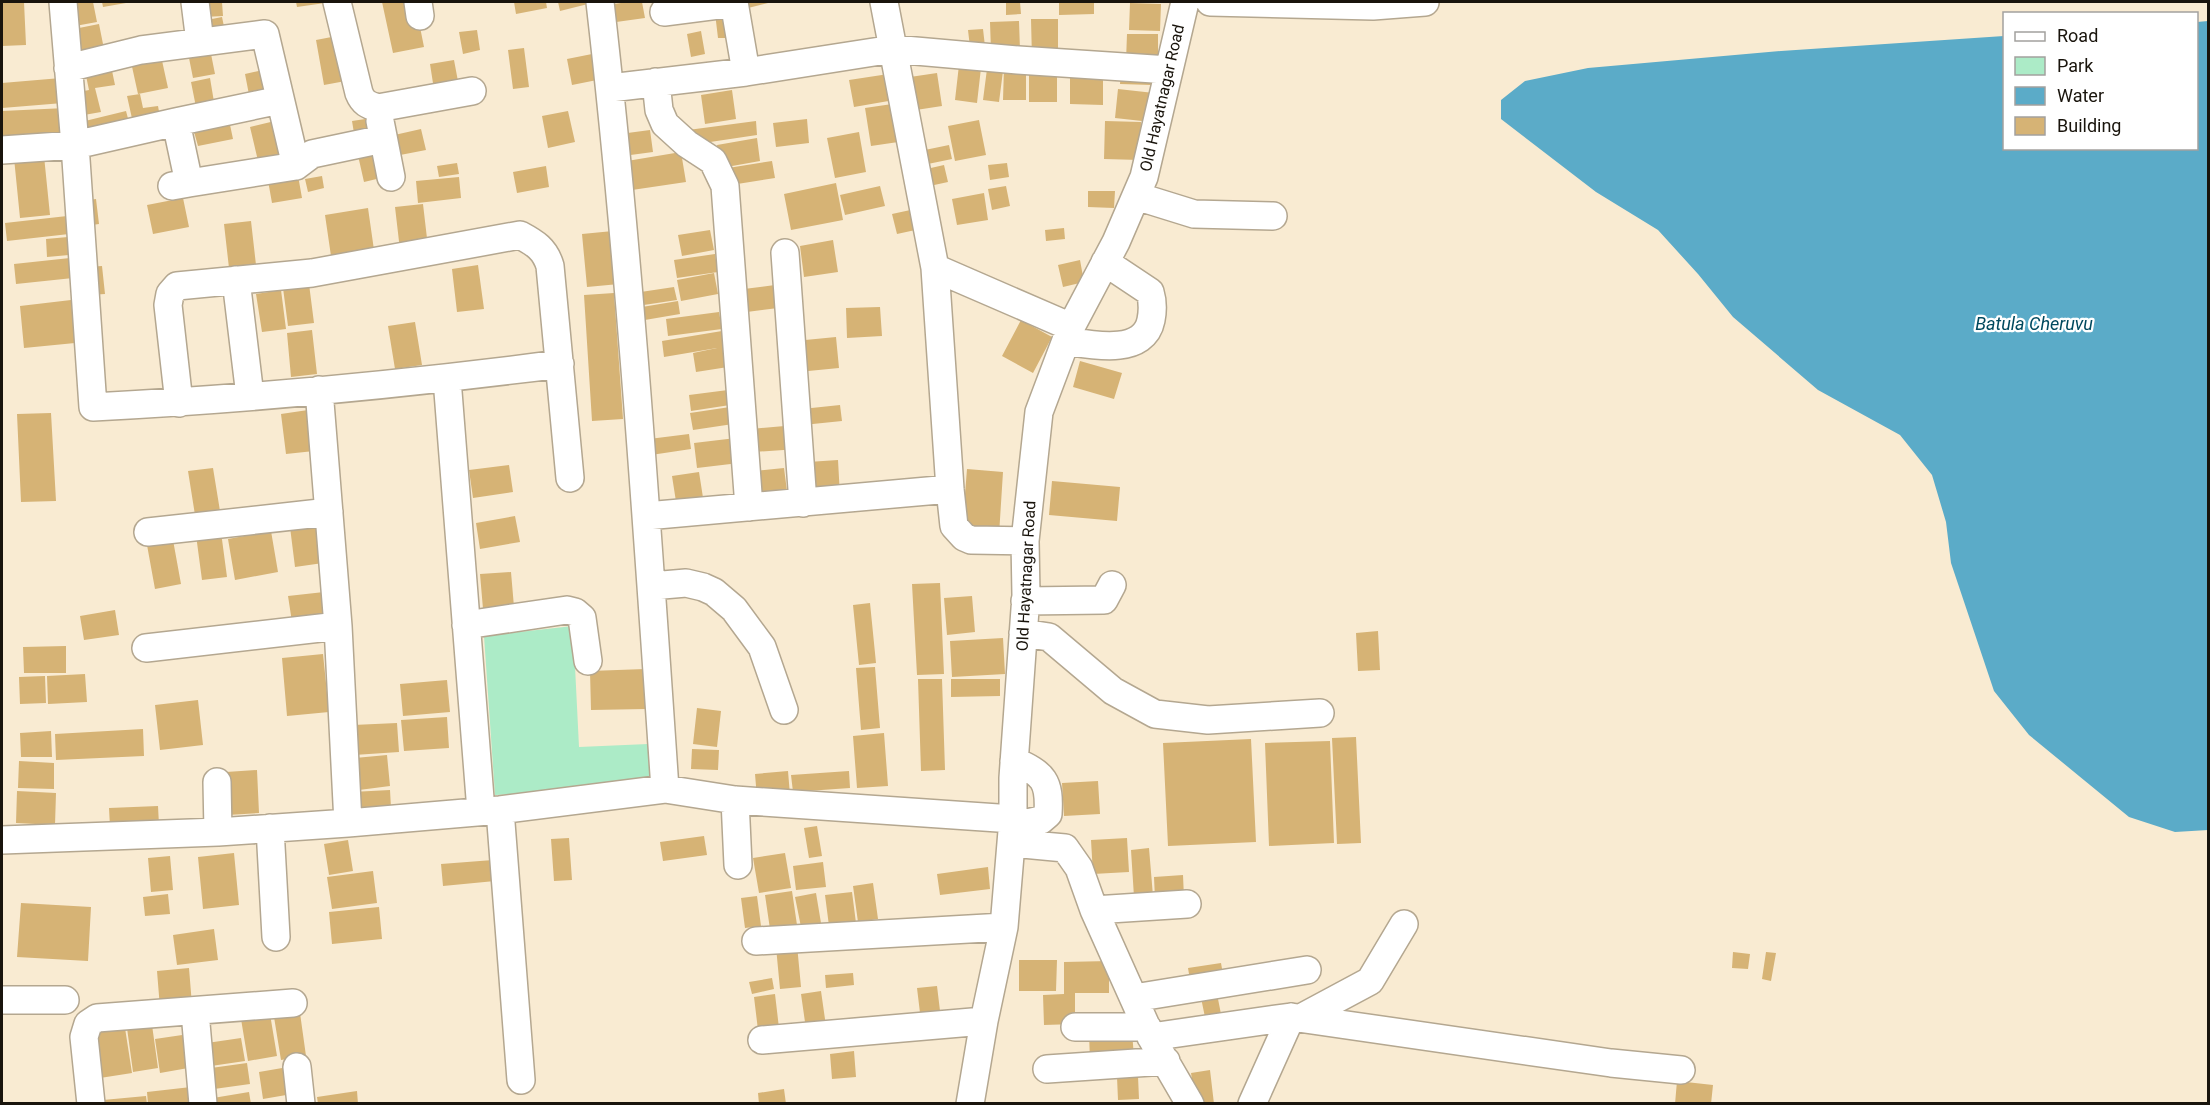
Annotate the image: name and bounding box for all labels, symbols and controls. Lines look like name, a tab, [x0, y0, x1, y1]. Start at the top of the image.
legend	[2003, 12, 2198, 150]
street label: Old Hayatnagar Road	[1136, 22, 1188, 174]
text: Road	[2057, 25, 2098, 46]
text: Park	[2057, 55, 2094, 76]
text: Water	[2057, 85, 2104, 106]
text: Building	[2057, 115, 2121, 136]
water label: Batula Cheruvu	[1975, 313, 2093, 334]
street label: Old Hayatnagar Road	[1013, 500, 1039, 652]

